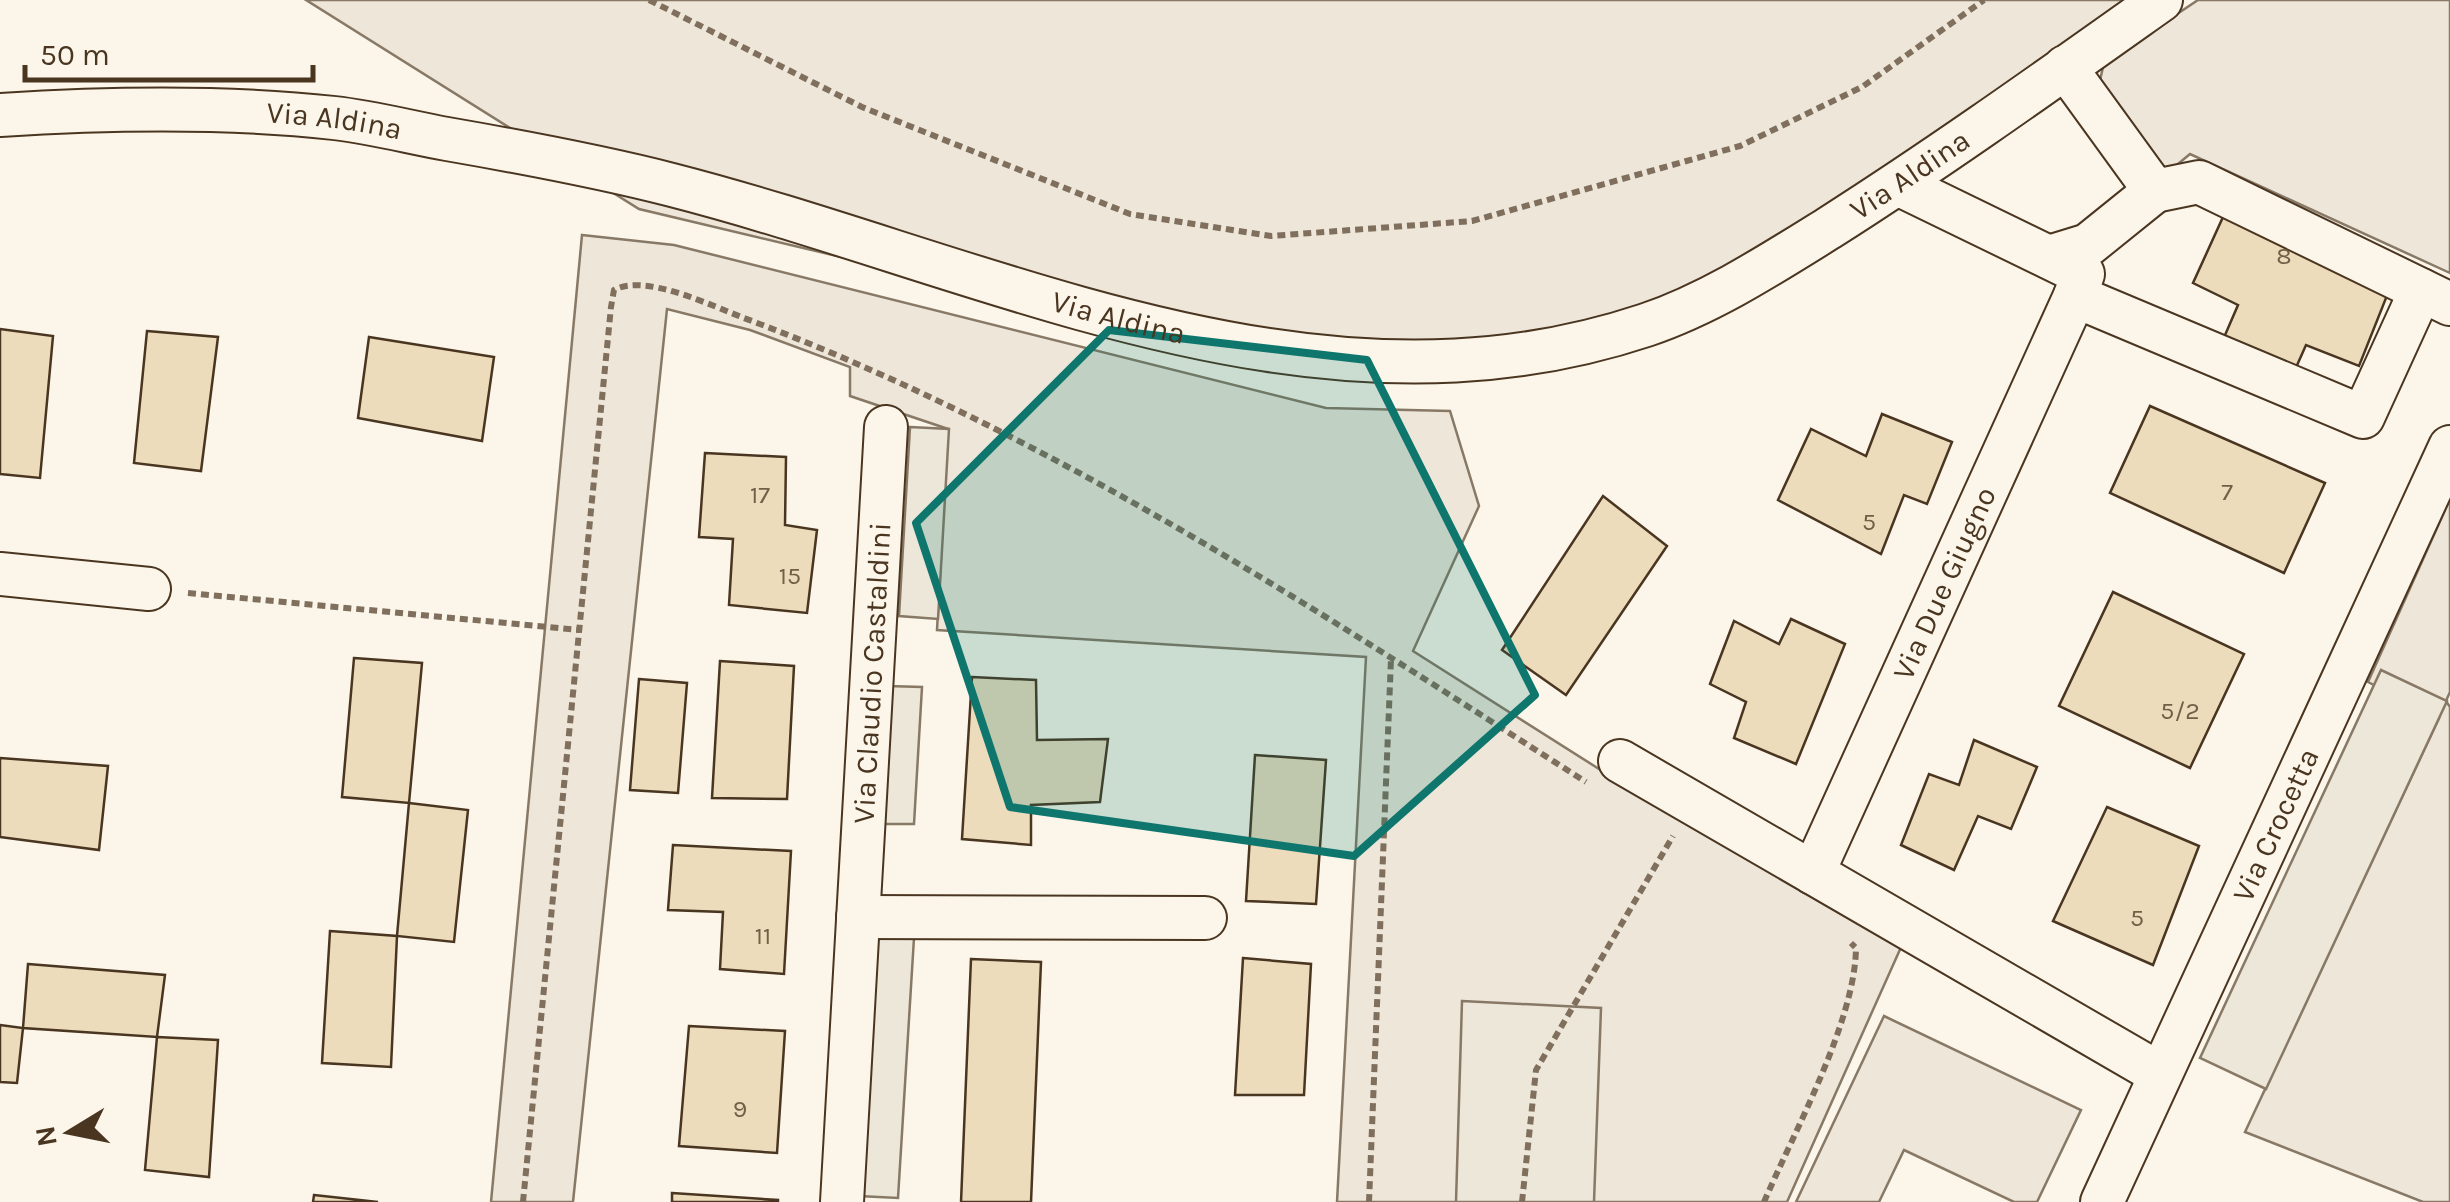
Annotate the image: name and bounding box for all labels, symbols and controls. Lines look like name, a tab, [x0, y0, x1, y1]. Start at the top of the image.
scale bar	[25, 20, 312, 82]
text: 50 m	[40, 37, 110, 73]
street label: Via Aldina	[265, 94, 405, 147]
street label: Via Aldina	[1843, 122, 1977, 228]
house number: 8	[2276, 241, 2292, 270]
street label: Via Aldina	[1048, 283, 1189, 352]
house number: 7	[2221, 477, 2233, 506]
house number: 17	[750, 480, 770, 509]
street label: Via Due Giugno	[1885, 481, 2004, 686]
house number: 5	[1862, 507, 1876, 536]
street label: Via Claudio Castaldini	[846, 521, 899, 825]
house number: 15	[779, 561, 801, 590]
house number: 5/2	[2160, 696, 2200, 725]
street label: Via Crocetta	[2225, 743, 2327, 908]
house number: 5	[2130, 903, 2144, 932]
house number: 11	[755, 921, 771, 950]
north arrow	[20, 1082, 120, 1182]
house number: 9	[733, 1094, 747, 1123]
text: N	[28, 1124, 64, 1149]

